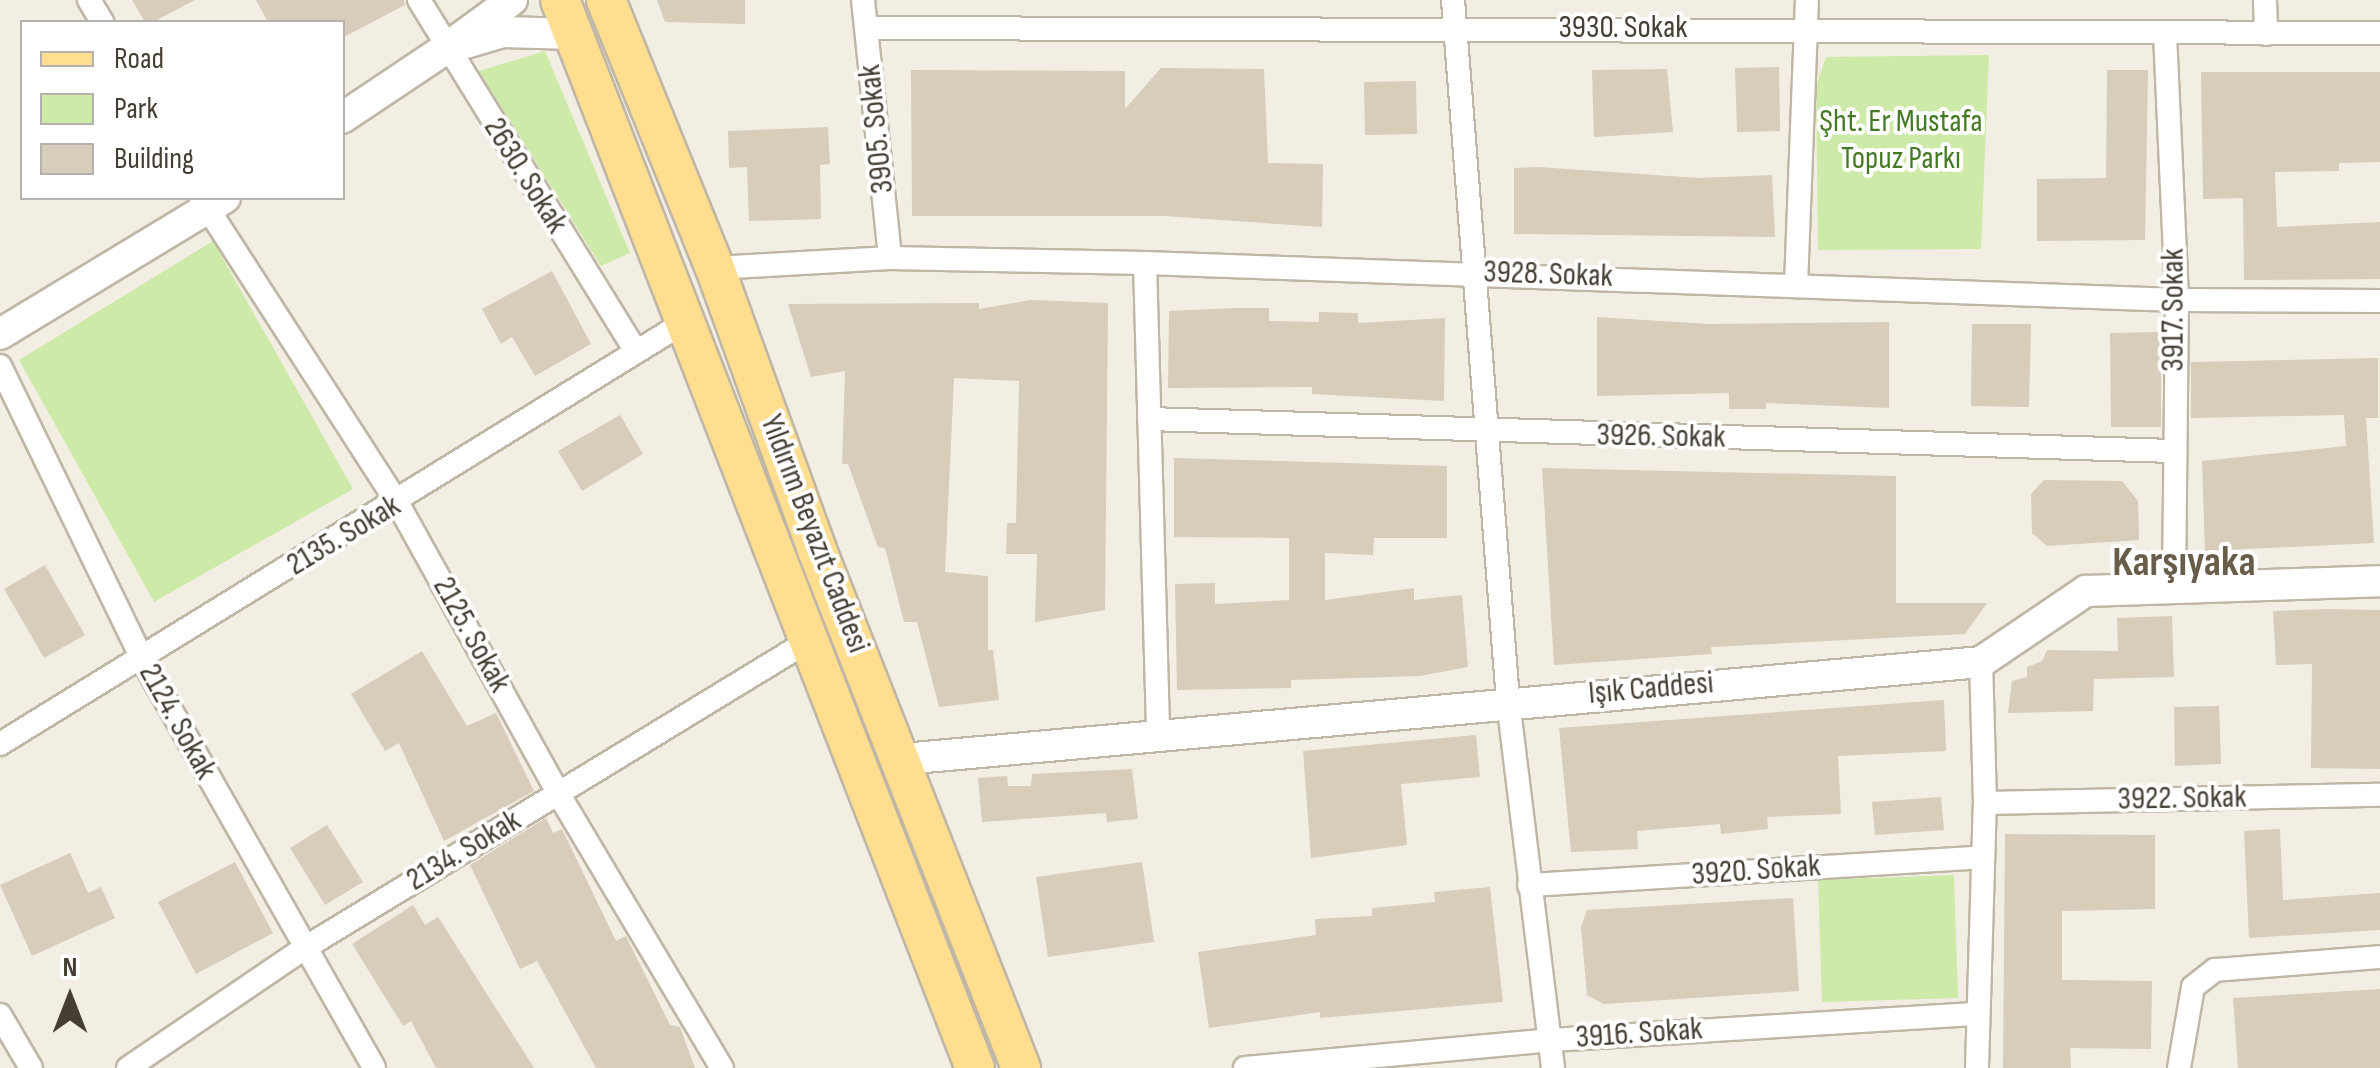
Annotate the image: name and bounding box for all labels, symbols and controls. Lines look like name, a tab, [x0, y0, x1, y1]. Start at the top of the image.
street label: 3930. Sokak	[1558, 9, 1688, 47]
legend	[20, 20, 345, 200]
text: Road	[114, 41, 164, 77]
street label: 3905. Sokak	[851, 63, 903, 195]
text: Park	[114, 91, 158, 127]
park label: Şht. Er Mustafa Topuz Parkı	[1819, 104, 1983, 179]
street label: 2630. Sokak	[475, 111, 575, 241]
text: Building	[114, 141, 194, 177]
street label: 3917. Sokak	[2155, 248, 2193, 372]
street label: 3928. Sokak	[1483, 254, 1613, 296]
street label: Yıldırım Beyazıt Caddesi	[751, 410, 877, 658]
street label: 3926. Sokak	[1596, 417, 1726, 457]
street label: 2135. Sokak	[280, 487, 408, 585]
district label: Karşıyaka	[2112, 538, 2256, 588]
street label: 2125. Sokak	[424, 571, 518, 699]
street label: 2124. Sokak	[130, 658, 224, 786]
street label: Işık Caddesi	[1587, 664, 1715, 714]
street label: 3922. Sokak	[2117, 779, 2247, 819]
street label: 2134. Sokak	[400, 802, 528, 900]
street label: 3920. Sokak	[1690, 847, 1822, 895]
north arrow	[20, 948, 120, 1048]
text: N	[63, 951, 77, 984]
street label: 3916. Sokak	[1574, 1010, 1704, 1058]

